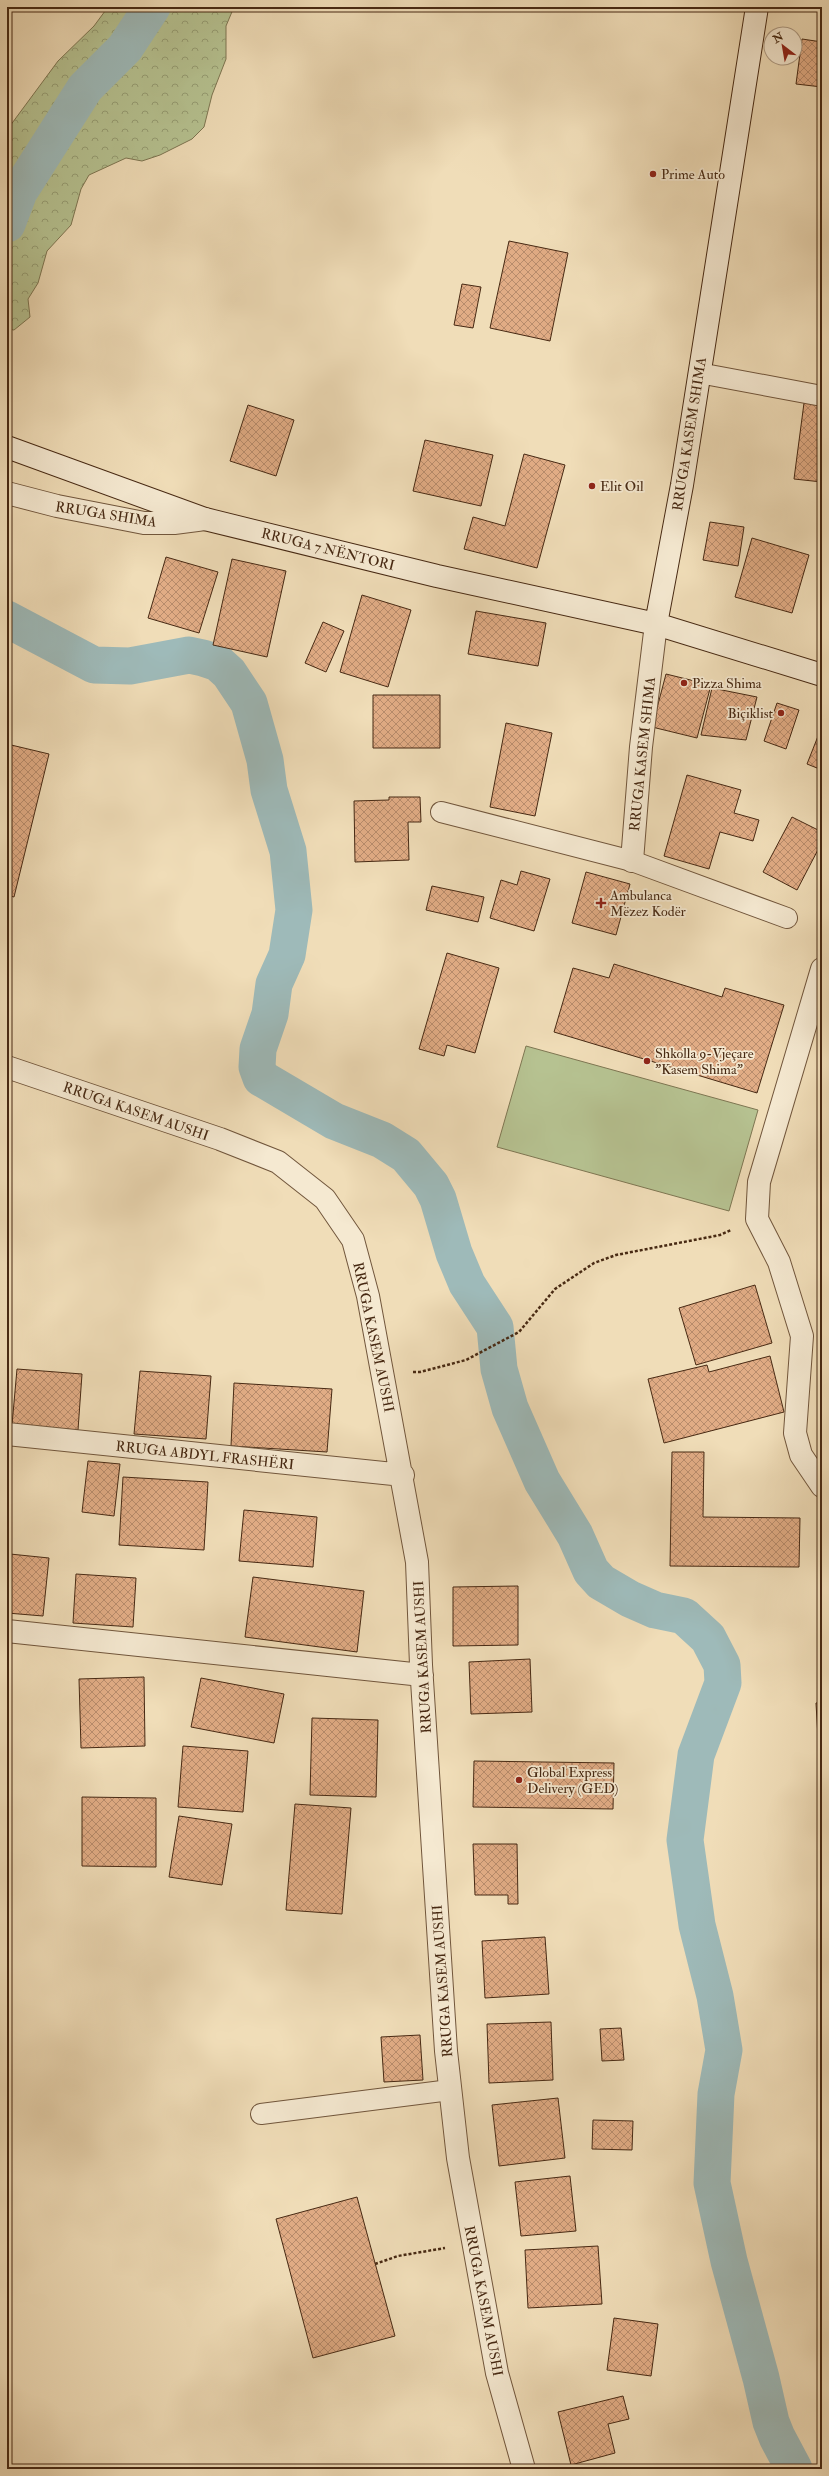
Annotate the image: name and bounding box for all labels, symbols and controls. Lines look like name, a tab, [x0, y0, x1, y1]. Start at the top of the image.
north arrow	[763, 26, 803, 66]
text: N	[770, 29, 787, 46]
place label: Prime Auto	[661, 166, 725, 183]
marker: Prime Auto	[648, 169, 658, 179]
street label: RRUGA KASEM SHIMA	[669, 356, 710, 512]
place label: Elit Oil	[600, 478, 644, 495]
marker: Elit Oil	[587, 481, 597, 491]
street label: RRUGA SHIMA	[54, 498, 158, 531]
street label: RRUGA 7 NËNTORI	[259, 525, 397, 574]
place label: Pizza Shima	[692, 675, 762, 692]
street label: RRUGA KASEM SHIMA	[626, 676, 659, 832]
marker: Pizza Shima	[679, 678, 689, 688]
place label: Biçiklist	[728, 705, 773, 722]
marker: Biçiklist	[776, 708, 786, 718]
place label: Ambulanca Mëzez Kodër	[609, 887, 687, 920]
marker: Ambulanca Mëzez Kodër	[595, 897, 607, 909]
place label: Shkolla 9-Vjeçare "Kasem Shima"	[655, 1045, 754, 1078]
marker: Shkolla 9-Vjeçare "Kasem Shima"	[642, 1056, 652, 1066]
street label: RRUGA KASEM AUSHI	[61, 1079, 211, 1145]
street label: RRUGA KASEM AUSHI	[349, 1260, 398, 1414]
street label: RRUGA ABDYL FRASHËRI	[115, 1438, 295, 1473]
street label: RRUGA KASEM AUSHI	[410, 1580, 435, 1734]
place label: Global Express Delivery (GED)	[527, 1764, 618, 1798]
marker: Global Express Delivery (GED)	[514, 1775, 524, 1785]
street label: RRUGA KASEM AUSHI	[429, 1904, 456, 2058]
street label: RRUGA KASEM AUSHI	[461, 2224, 507, 2378]

